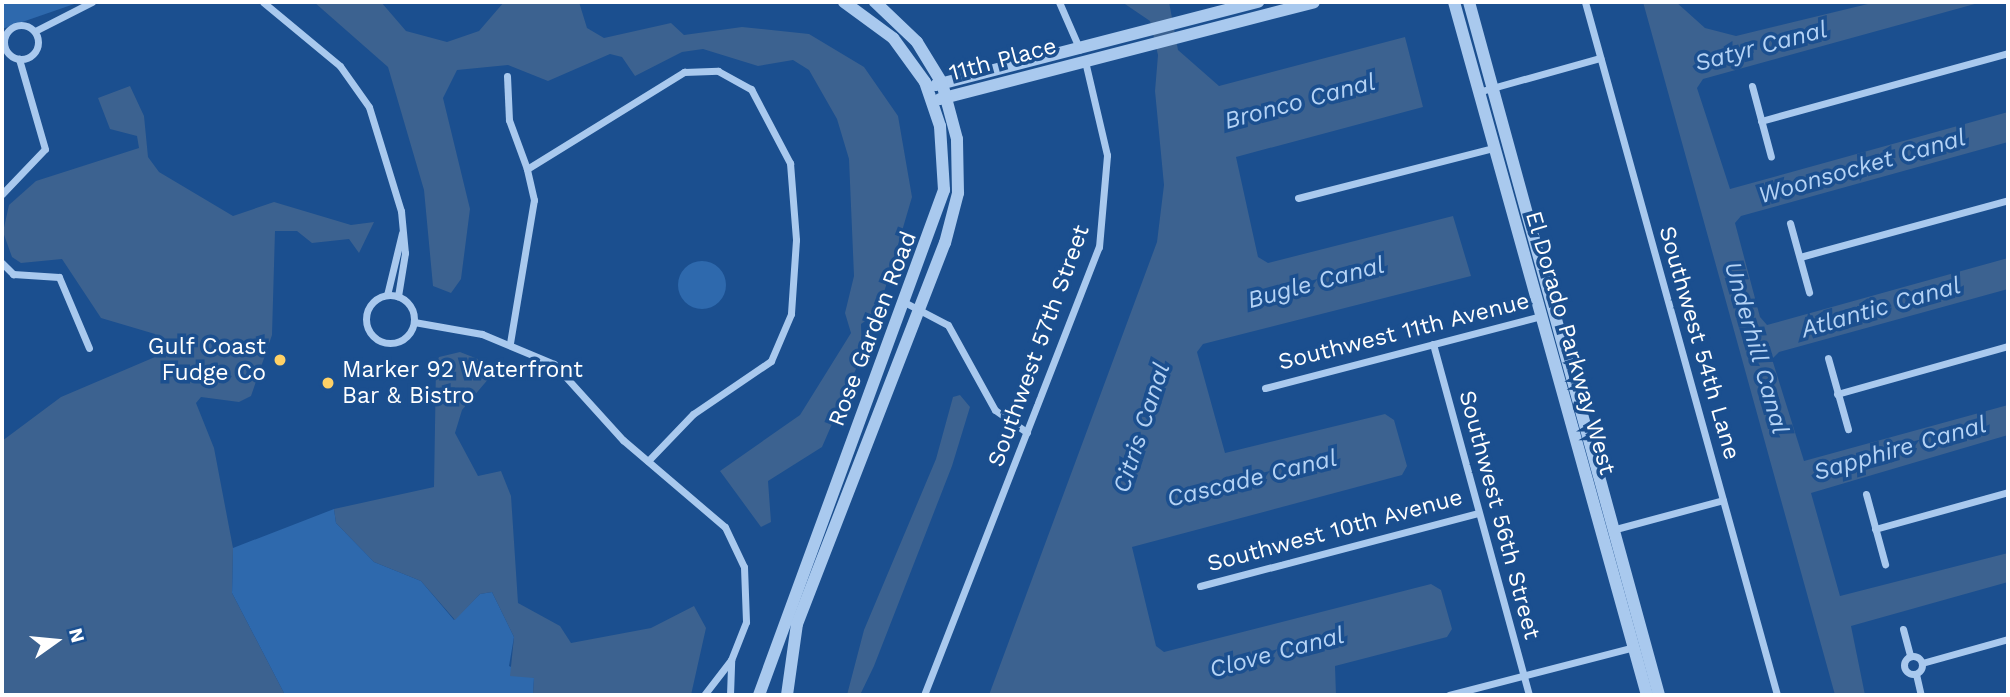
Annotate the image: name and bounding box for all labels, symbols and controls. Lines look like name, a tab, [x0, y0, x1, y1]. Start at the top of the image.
water label: Satyr Canal	[1691, 15, 1831, 79]
street label: 11th Place	[946, 32, 1060, 88]
water label: Bronco Canal	[1221, 68, 1379, 136]
water label: Woonsocket Canal	[1755, 124, 1969, 210]
street label: El Dorado Parkway West	[1519, 207, 1621, 479]
street label: Southwest 57th Street	[982, 221, 1096, 471]
street label: Southwest 54th Lane	[1652, 223, 1746, 463]
street label: Rose Garden Road	[823, 228, 923, 430]
water label: Bugle Canal	[1244, 251, 1388, 315]
water label: Underhill Canal	[1717, 258, 1795, 438]
water label: Atlantic Canal	[1798, 272, 1964, 344]
street label: Southwest 11th Avenue	[1275, 287, 1533, 377]
place label: Gulf Coast Fudge Co	[147, 333, 266, 387]
marker: Gulf Coast Fudge Co	[272, 352, 288, 368]
place label: Marker 92 Waterfront Bar & Bistro	[342, 356, 584, 410]
water label: Citris Canal	[1107, 359, 1177, 497]
marker: Marker 92 Waterfront Bar & Bistro	[320, 375, 336, 391]
street label: Southwest 56th Street	[1452, 388, 1546, 642]
water label: Sapphire Canal	[1810, 411, 1990, 487]
water label: Cascade Canal	[1164, 444, 1340, 514]
street label: Southwest 10th Avenue	[1204, 483, 1466, 579]
north arrow	[21, 606, 91, 676]
water label: Clove Canal	[1206, 621, 1348, 685]
text: N	[64, 626, 90, 645]

